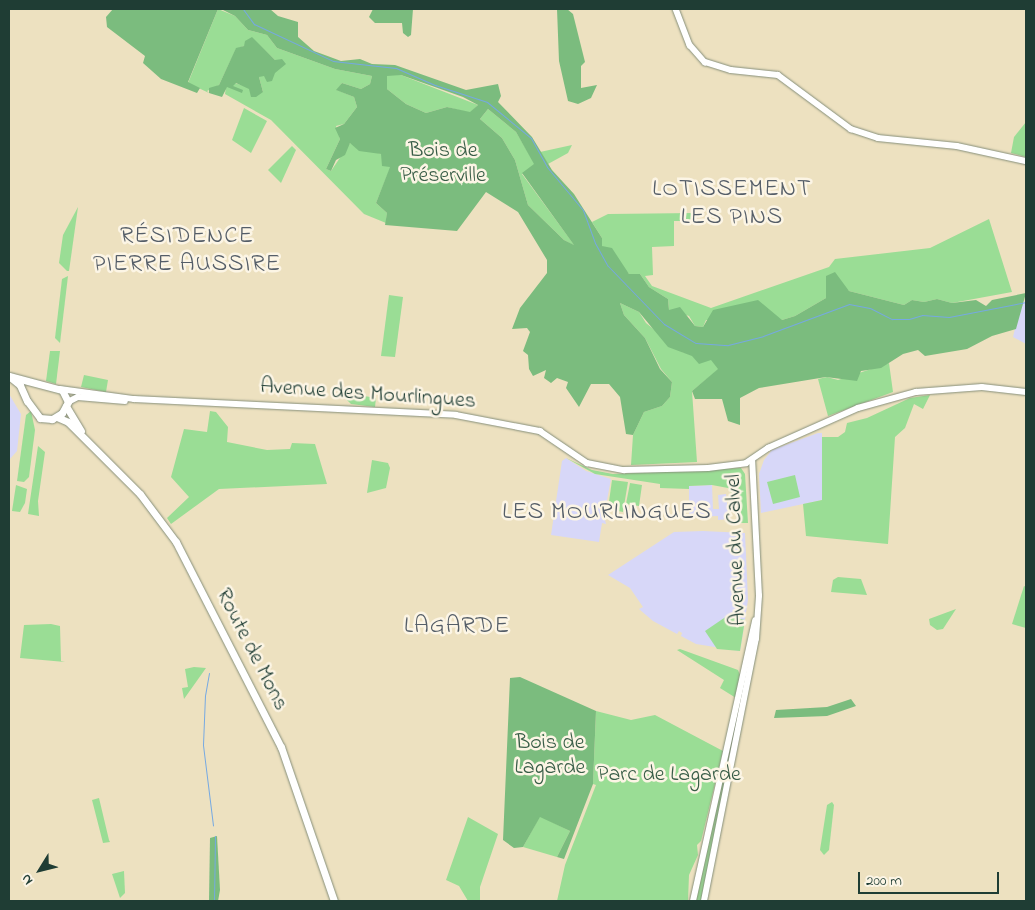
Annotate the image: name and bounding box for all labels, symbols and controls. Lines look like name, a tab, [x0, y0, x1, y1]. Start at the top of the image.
park label: Bois de Préserville	[400, 138, 486, 190]
district label: LOTISSEMENT LES PINS	[651, 176, 813, 232]
district label: RÉSIDENCE PIERRE AUSSIRE	[91, 223, 283, 279]
street label: Avenue des Mourlingues	[259, 374, 477, 416]
street label: Avenue du Calvel	[721, 474, 753, 626]
district label: LES MOURLINGUES	[500, 499, 714, 527]
street label: Route de Mons	[209, 585, 293, 715]
district label: LAGARDE	[403, 613, 511, 641]
park label: Bois de Lagarde	[515, 730, 585, 781]
park label: Parc de Lagarde	[597, 763, 741, 789]
north arrow	[15, 845, 65, 895]
scale bar	[860, 862, 1001, 894]
text: N	[16, 869, 39, 889]
text: 200 m	[866, 870, 902, 892]

